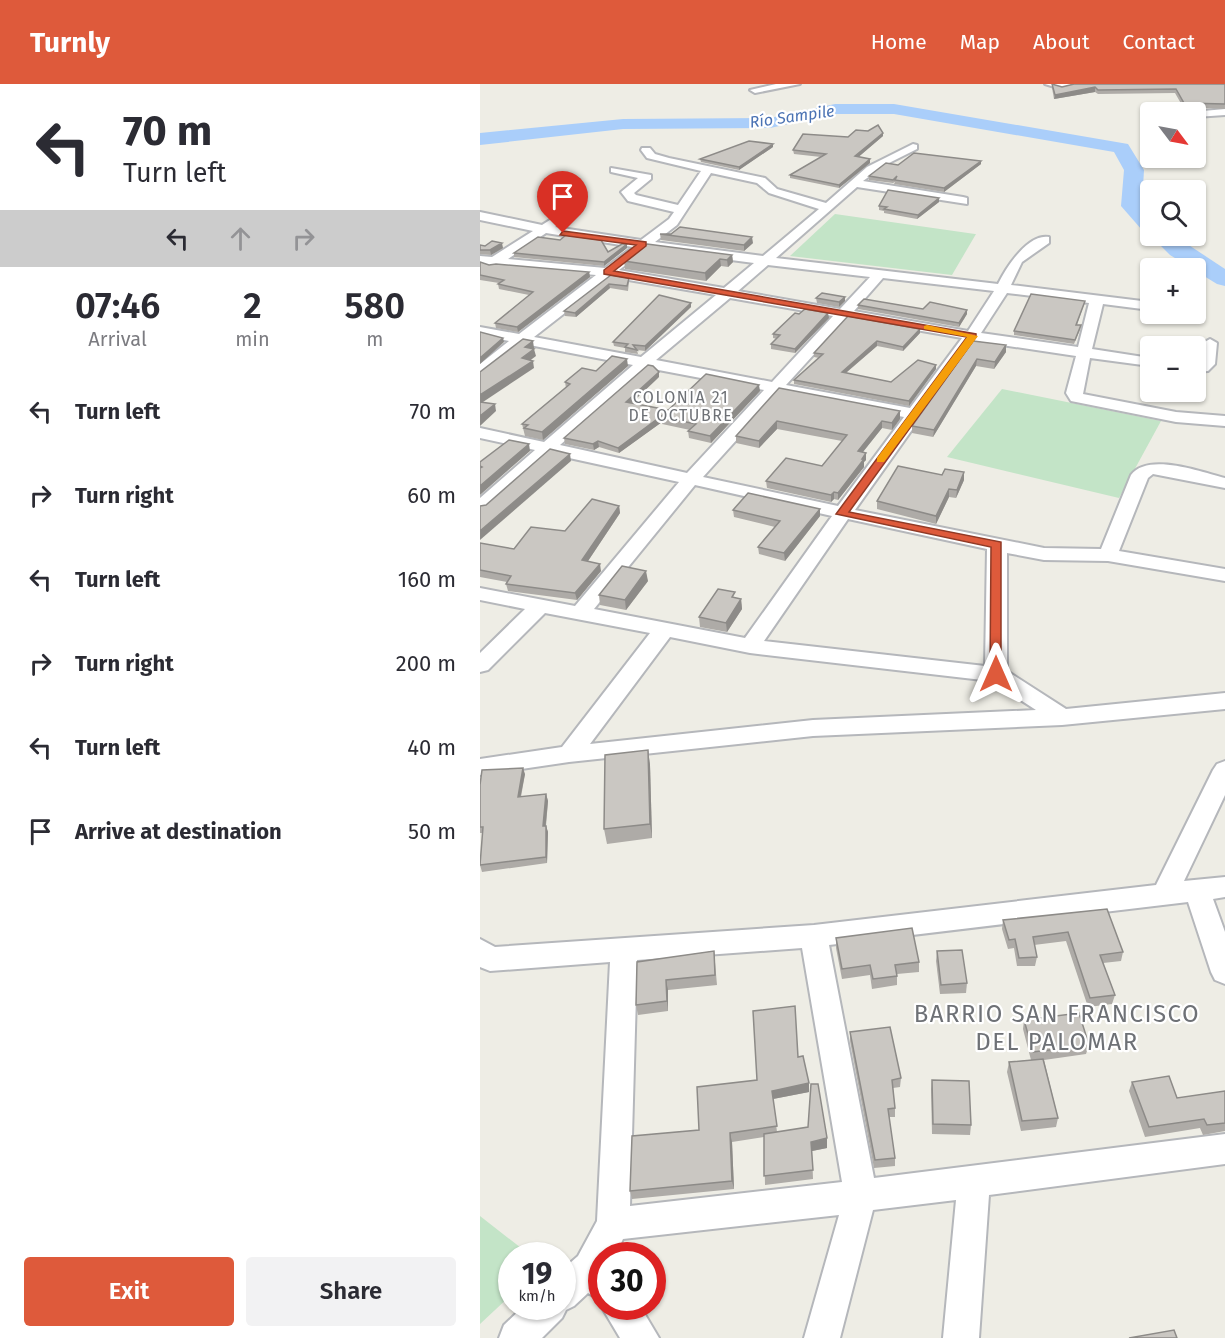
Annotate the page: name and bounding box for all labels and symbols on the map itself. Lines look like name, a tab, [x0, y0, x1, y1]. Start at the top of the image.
water label: Río Sampile	[749, 101, 836, 132]
north arrow	[1140, 102, 1206, 168]
pin	[537, 171, 588, 233]
district label: COLONIA 21 DE OCTUBRE	[629, 388, 733, 425]
position arrow	[964, 642, 1028, 706]
district label: BARRIO SAN FRANCISCO DEL PALOMAR	[914, 1000, 1200, 1056]
speed limit sign: 30	[588, 1242, 666, 1320]

